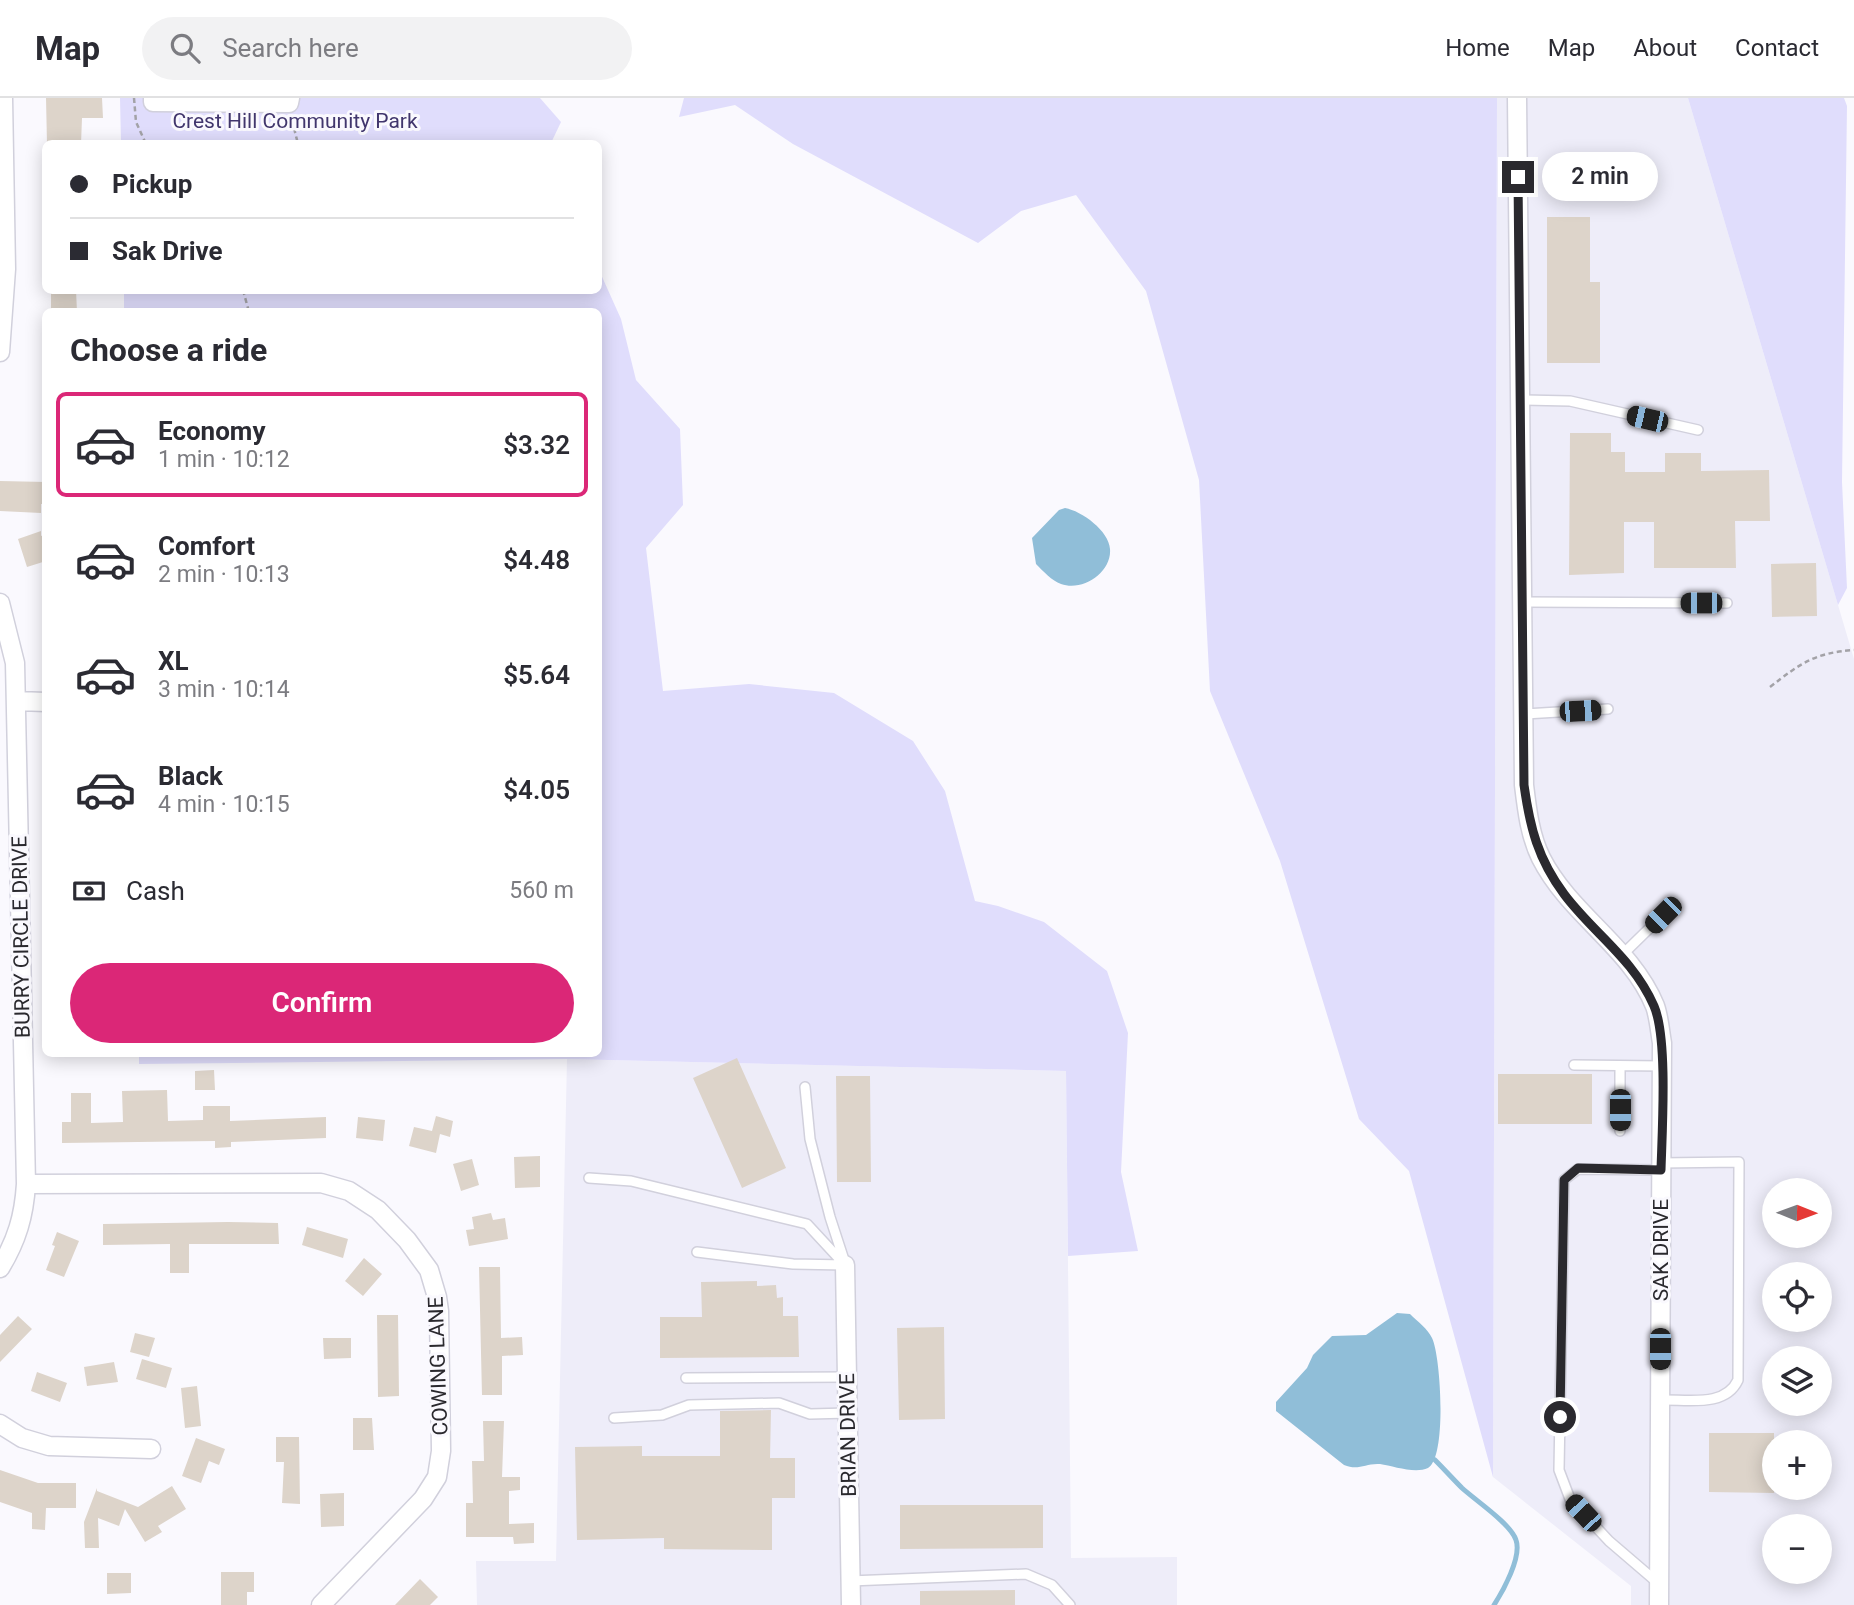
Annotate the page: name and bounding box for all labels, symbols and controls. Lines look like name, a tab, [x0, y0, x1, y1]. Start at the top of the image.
search box	[142, 17, 632, 80]
text: Map	[35, 29, 100, 68]
icon: search	[166, 29, 204, 67]
text: Search here	[222, 33, 359, 63]
text: Home	[1445, 34, 1510, 62]
text: Map	[1548, 34, 1595, 62]
text: About	[1633, 34, 1697, 62]
text: Contact	[1735, 34, 1819, 62]
park label: Crest Hill Community Park	[172, 109, 418, 133]
callout: 2 min	[1542, 153, 1658, 202]
route end	[1502, 161, 1534, 193]
text: 2 min	[1571, 163, 1629, 190]
text: Pickup	[112, 169, 192, 199]
text: Sak Drive	[112, 236, 223, 266]
text: Choose a ride	[70, 331, 267, 369]
car	[1625, 404, 1670, 434]
icon: car	[74, 413, 137, 476]
text: Economy	[158, 416, 265, 446]
text: $3.32	[503, 430, 570, 460]
text: 1 min · 10:12	[158, 446, 290, 473]
icon: car	[74, 528, 137, 591]
text: Comfort	[158, 531, 255, 561]
text: $4.48	[503, 545, 570, 575]
text: 2 min · 10:13	[158, 561, 290, 588]
car	[1681, 593, 1723, 614]
icon: car	[74, 643, 137, 706]
text: XL	[158, 646, 189, 676]
text: $5.64	[503, 660, 570, 690]
text: 3 min · 10:14	[158, 676, 290, 703]
car	[1559, 699, 1602, 723]
icon: car	[74, 758, 137, 821]
text: Black	[158, 761, 223, 791]
text: $4.05	[503, 775, 570, 805]
text: 4 min · 10:15	[158, 791, 290, 818]
street label: BURRY CIRCLE DRIVE	[7, 836, 35, 1038]
icon: cash	[70, 872, 108, 910]
text: Cash	[126, 876, 185, 906]
text: 560 m	[509, 877, 574, 904]
car	[1641, 893, 1686, 937]
button: Confirm	[70, 963, 574, 1043]
car	[1610, 1089, 1631, 1131]
north arrow	[1762, 1178, 1832, 1248]
map controls	[1762, 1178, 1832, 1584]
street label: SAK DRIVE	[1649, 1199, 1673, 1301]
button: locate	[1762, 1262, 1832, 1332]
street label: COWING LANE	[424, 1296, 452, 1436]
car	[1650, 1328, 1671, 1370]
button: layers	[1762, 1346, 1832, 1416]
street label: BRIAN DRIVE	[835, 1373, 861, 1497]
route start	[1544, 1401, 1576, 1433]
button: +	[1762, 1430, 1832, 1500]
car	[1561, 1490, 1606, 1536]
button: −	[1762, 1514, 1832, 1584]

